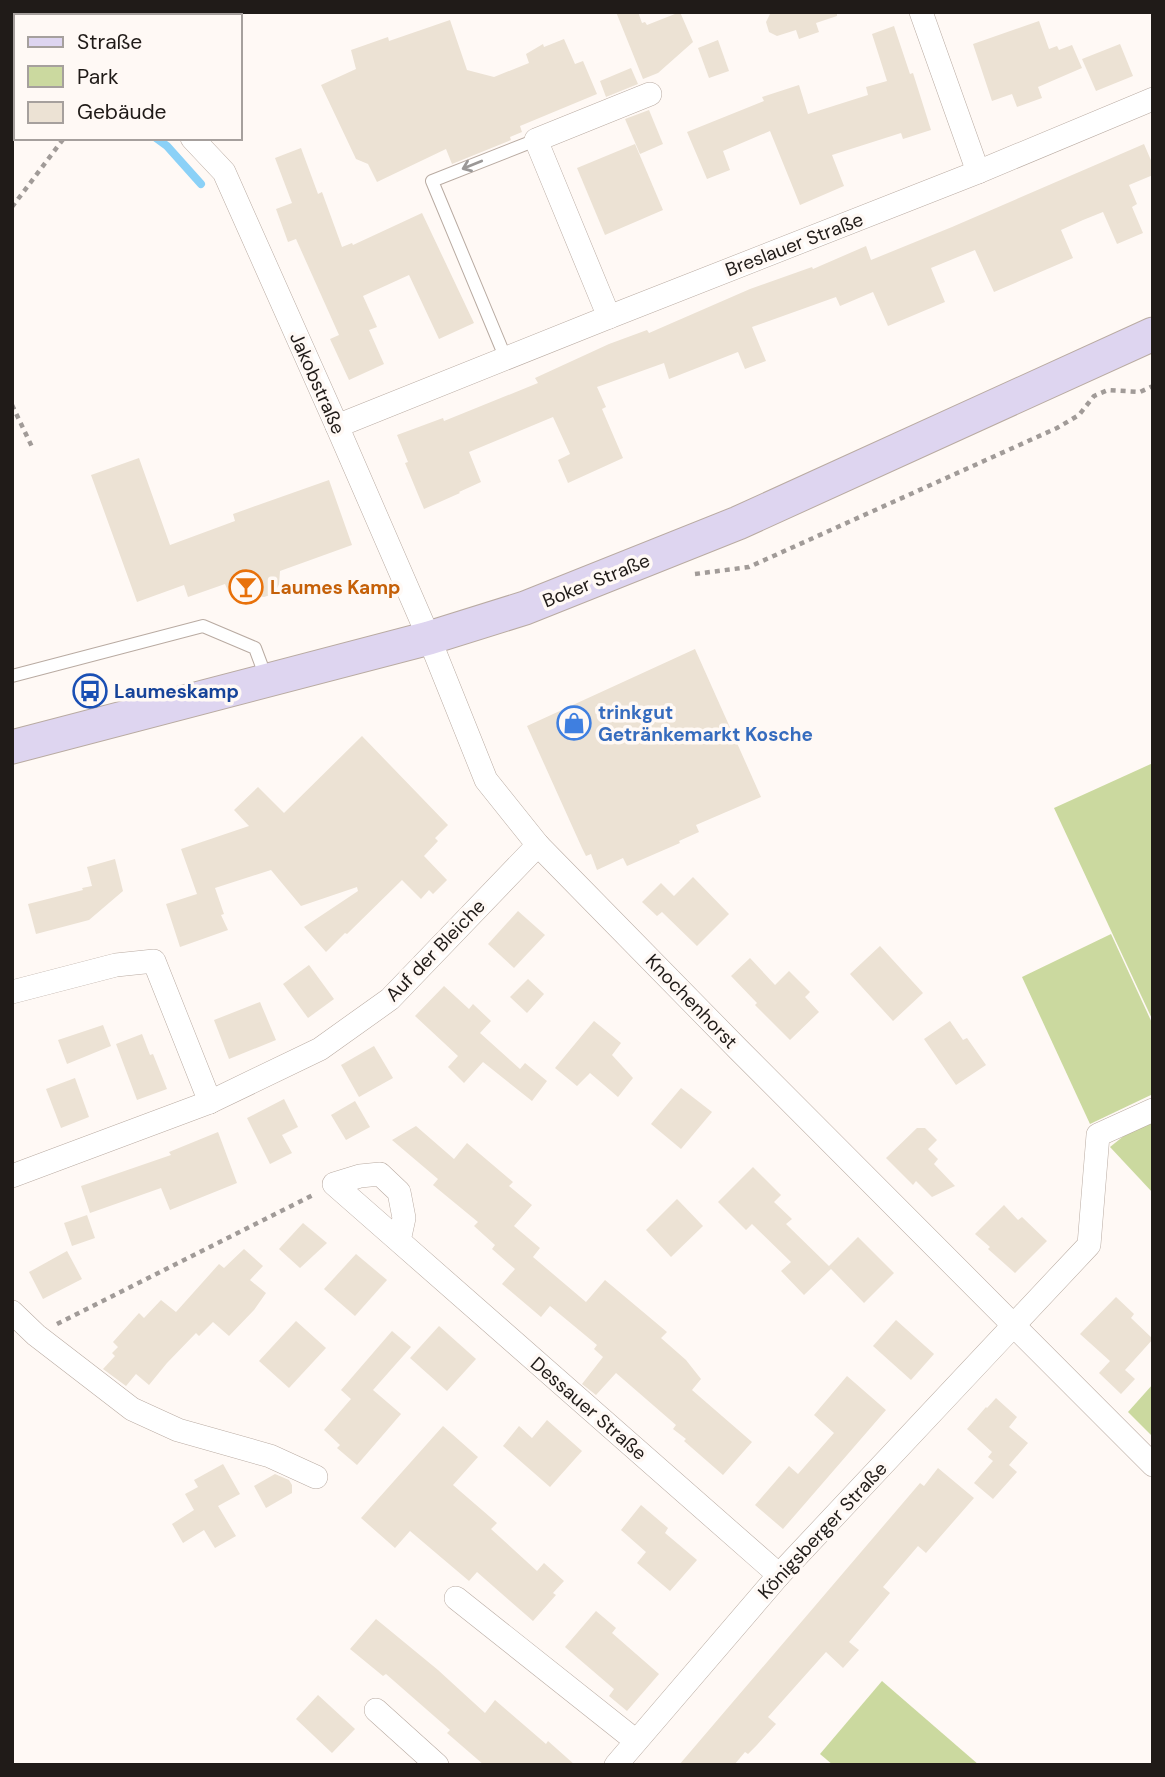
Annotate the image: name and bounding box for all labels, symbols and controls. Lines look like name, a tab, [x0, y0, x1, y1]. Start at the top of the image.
legend	[14, 14, 242, 140]
text: Straße	[77, 28, 142, 56]
text: Park	[77, 63, 119, 91]
text: Gebäude	[77, 98, 167, 126]
one-way arrow	[462, 159, 483, 172]
street label: Breslauer Straße	[722, 207, 867, 282]
street label: Jakobstraße	[284, 328, 351, 438]
street label: Boker Straße	[539, 548, 653, 613]
bar icon: Laumes Kamp	[227, 568, 265, 606]
place label: Laumes Kamp	[270, 575, 401, 600]
bus stop icon: Laumeskamp	[71, 672, 109, 710]
place label: Laumeskamp	[114, 679, 239, 704]
place label: trinkgut Getränkemarkt Kosche	[598, 700, 813, 747]
shop icon: trinkgut Getränkemarkt Kosche	[555, 704, 593, 742]
street label: Auf der Bleiche	[380, 894, 491, 1007]
street label: Knochenhorst	[640, 949, 743, 1054]
street label: Dessauer Straße	[525, 1351, 652, 1466]
street label: Königsberger Straße	[752, 1456, 892, 1604]

